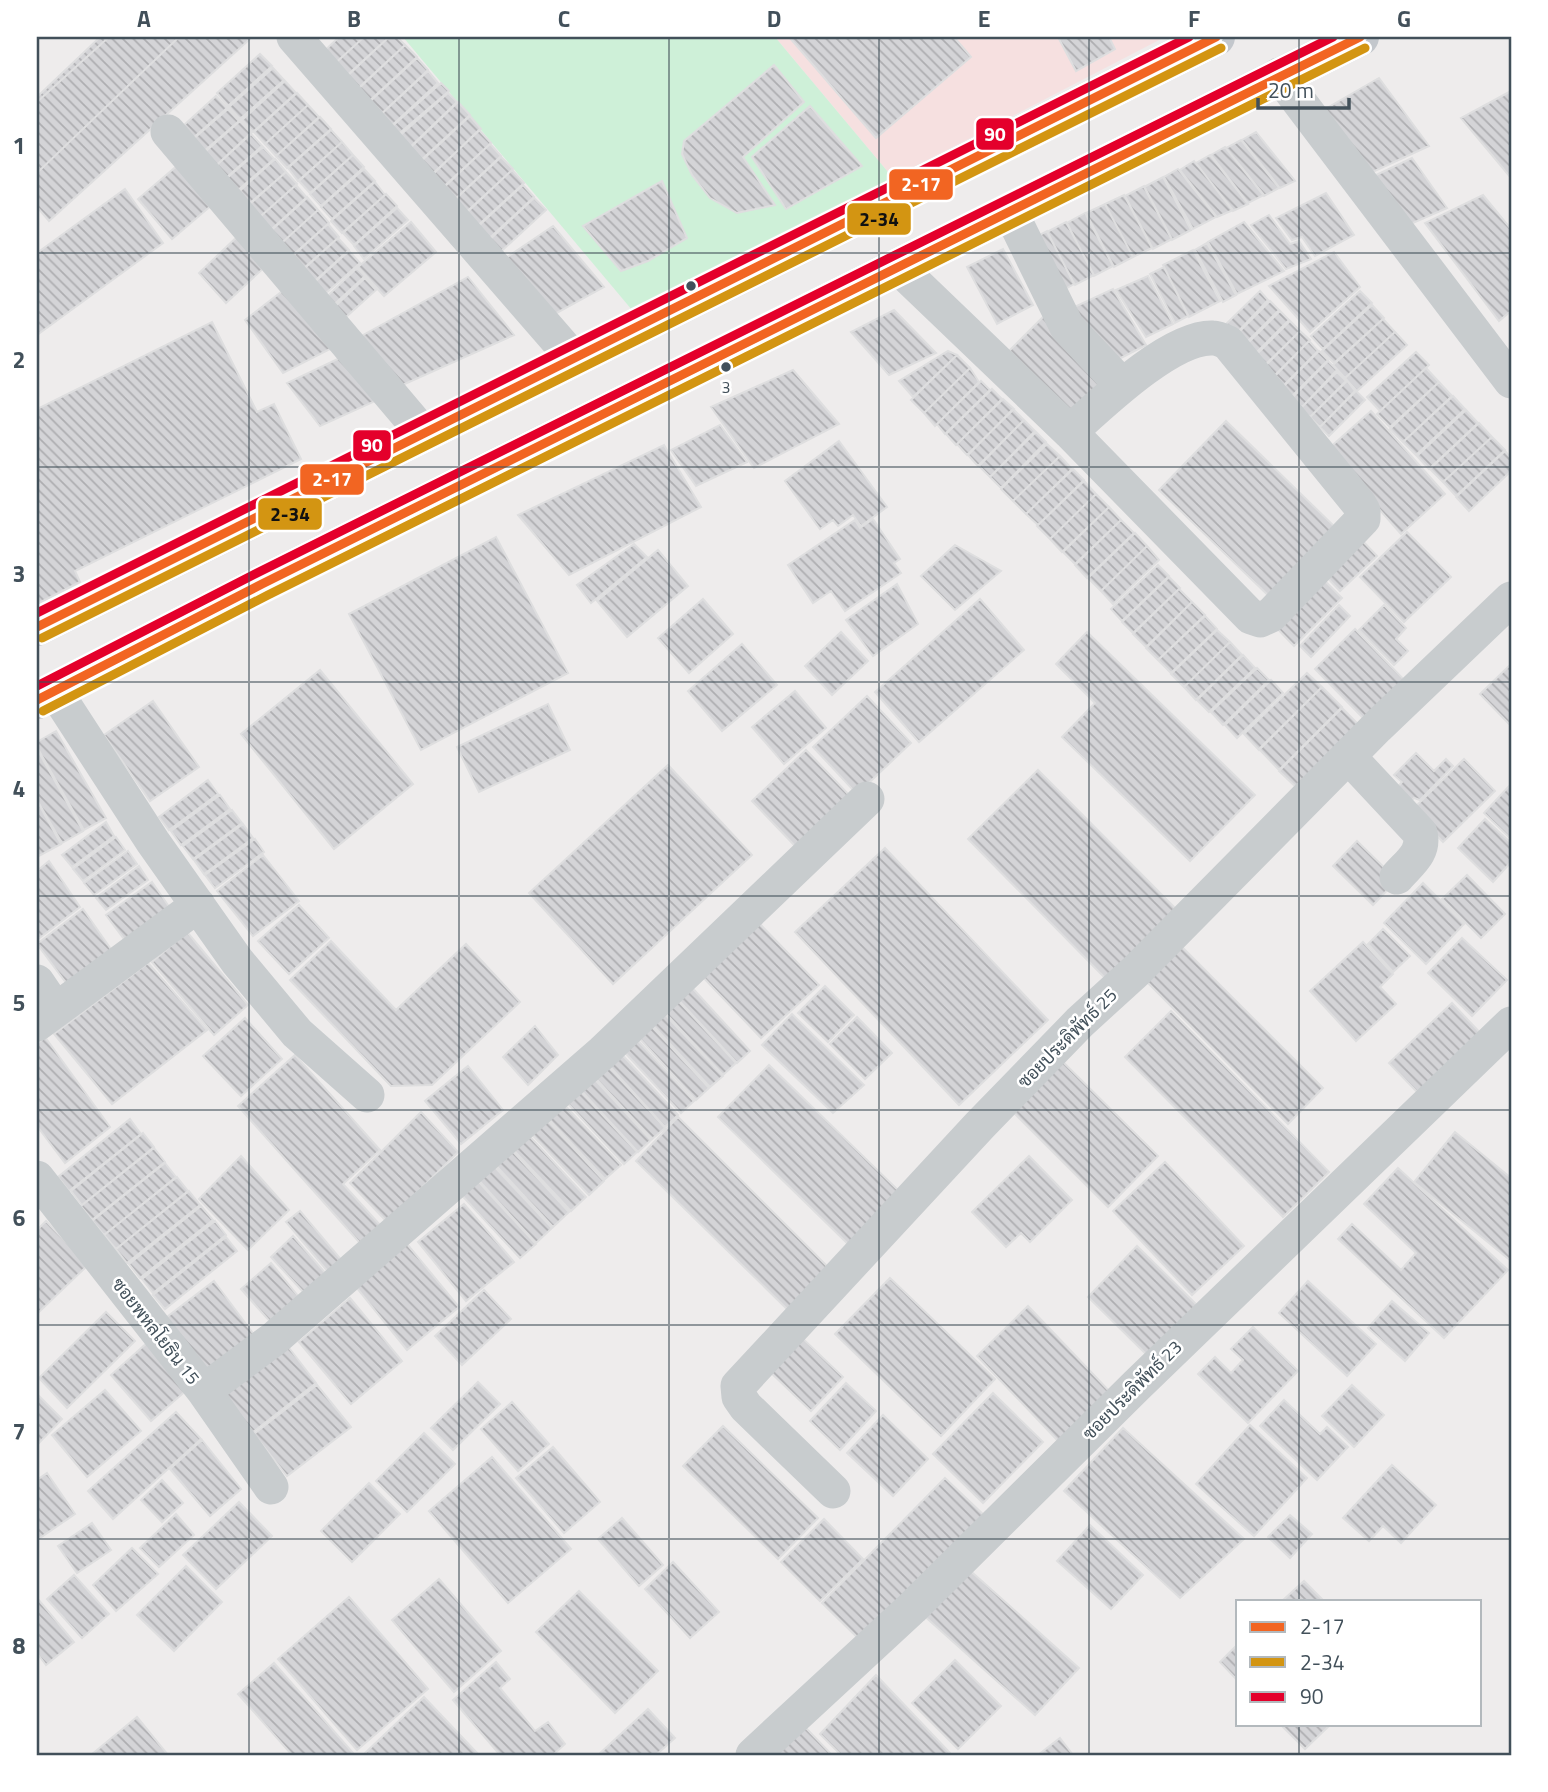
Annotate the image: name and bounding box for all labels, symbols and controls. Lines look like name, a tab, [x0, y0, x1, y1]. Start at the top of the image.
text: A	[137, 1, 151, 36]
text: B	[347, 1, 361, 36]
text: C	[558, 1, 570, 36]
text: D	[767, 1, 781, 36]
text: E	[978, 1, 990, 36]
text: F	[1188, 1, 1200, 36]
text: G	[1397, 1, 1411, 36]
scale bar	[1258, 66, 1348, 110]
text: 20 m	[1268, 74, 1314, 106]
line badge: 90	[975, 117, 1015, 151]
text: 90	[984, 119, 1006, 148]
text: 1	[13, 128, 25, 163]
line badge: 2-17	[888, 168, 954, 201]
text: 2-17	[901, 169, 941, 198]
line badge: 2-34	[846, 202, 912, 236]
text: 2-34	[859, 204, 899, 233]
unlabelled marker	[684, 279, 698, 293]
text: 2	[13, 342, 25, 377]
marker: 3	[719, 360, 733, 374]
place label: 3	[722, 375, 730, 399]
line badge: 90	[352, 429, 392, 462]
text: 90	[361, 430, 383, 459]
line badge: 2-17	[299, 463, 365, 496]
text: 2-17	[312, 464, 352, 493]
line badge: 2-34	[257, 497, 323, 531]
text: 2-34	[270, 499, 310, 528]
text: 3	[13, 556, 25, 591]
text: 4	[13, 771, 25, 806]
street label: ซอยประดิพัทธ์ 25	[1011, 982, 1123, 1094]
text: 5	[13, 985, 25, 1020]
text: 6	[13, 1200, 26, 1235]
street label: ซอยพหลโยธิน 15	[106, 1272, 206, 1390]
street label: ซอยประดิพัทธ์ 23	[1076, 1334, 1188, 1446]
text: 7	[13, 1414, 25, 1449]
legend	[1236, 1600, 1482, 1726]
text: 2-17	[1300, 1610, 1344, 1642]
text: 8	[13, 1628, 26, 1663]
text: 2-34	[1300, 1646, 1344, 1678]
text: 90	[1300, 1680, 1324, 1712]

